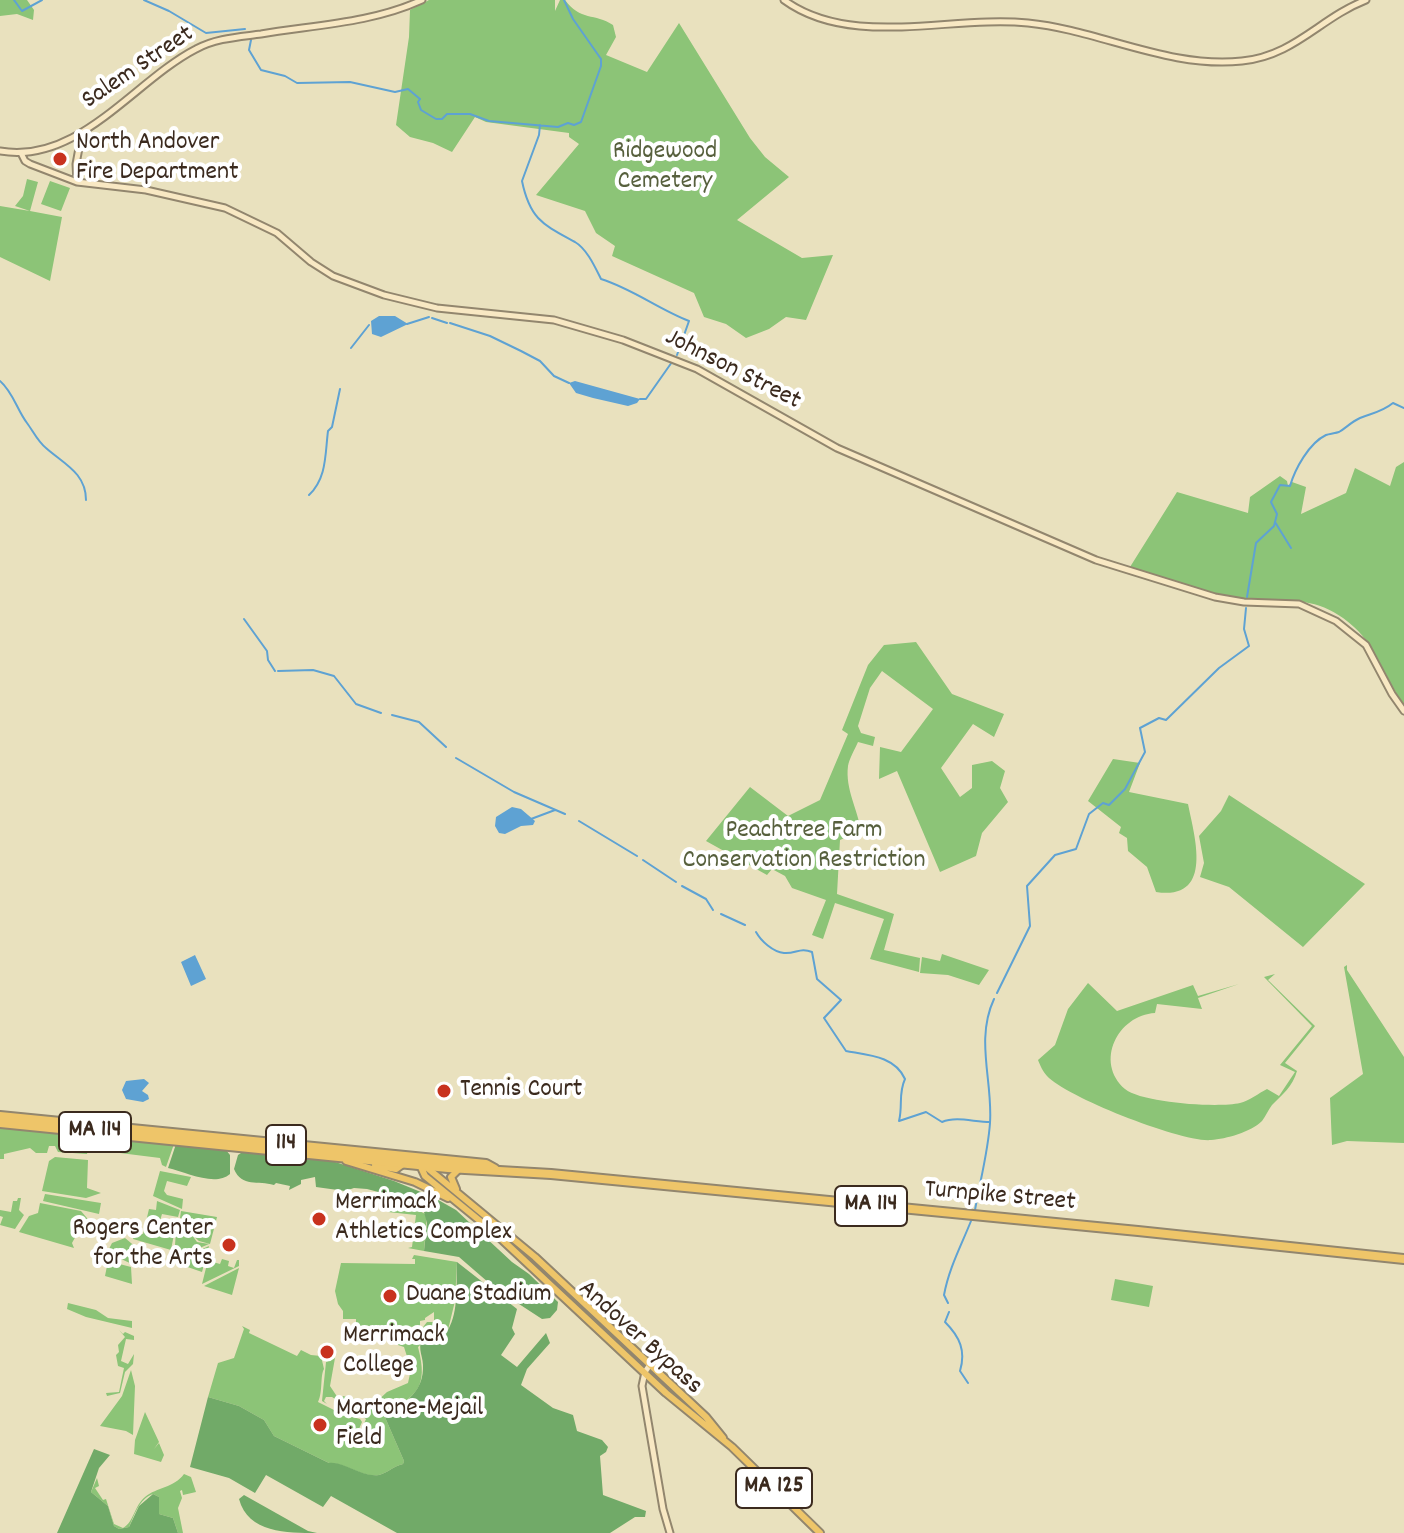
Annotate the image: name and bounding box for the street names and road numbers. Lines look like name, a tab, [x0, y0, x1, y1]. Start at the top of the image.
street label: Salem Street	[77, 20, 201, 118]
street label: Johnson Street	[659, 323, 805, 419]
road number: MA 114	[59, 1112, 131, 1152]
road number: 114	[266, 1125, 306, 1165]
street label: Turnpike Street	[923, 1176, 1077, 1220]
road number: MA 114	[835, 1186, 907, 1226]
street label: Andover Bypass	[570, 1275, 708, 1403]
road number: MA 125	[736, 1468, 812, 1508]

